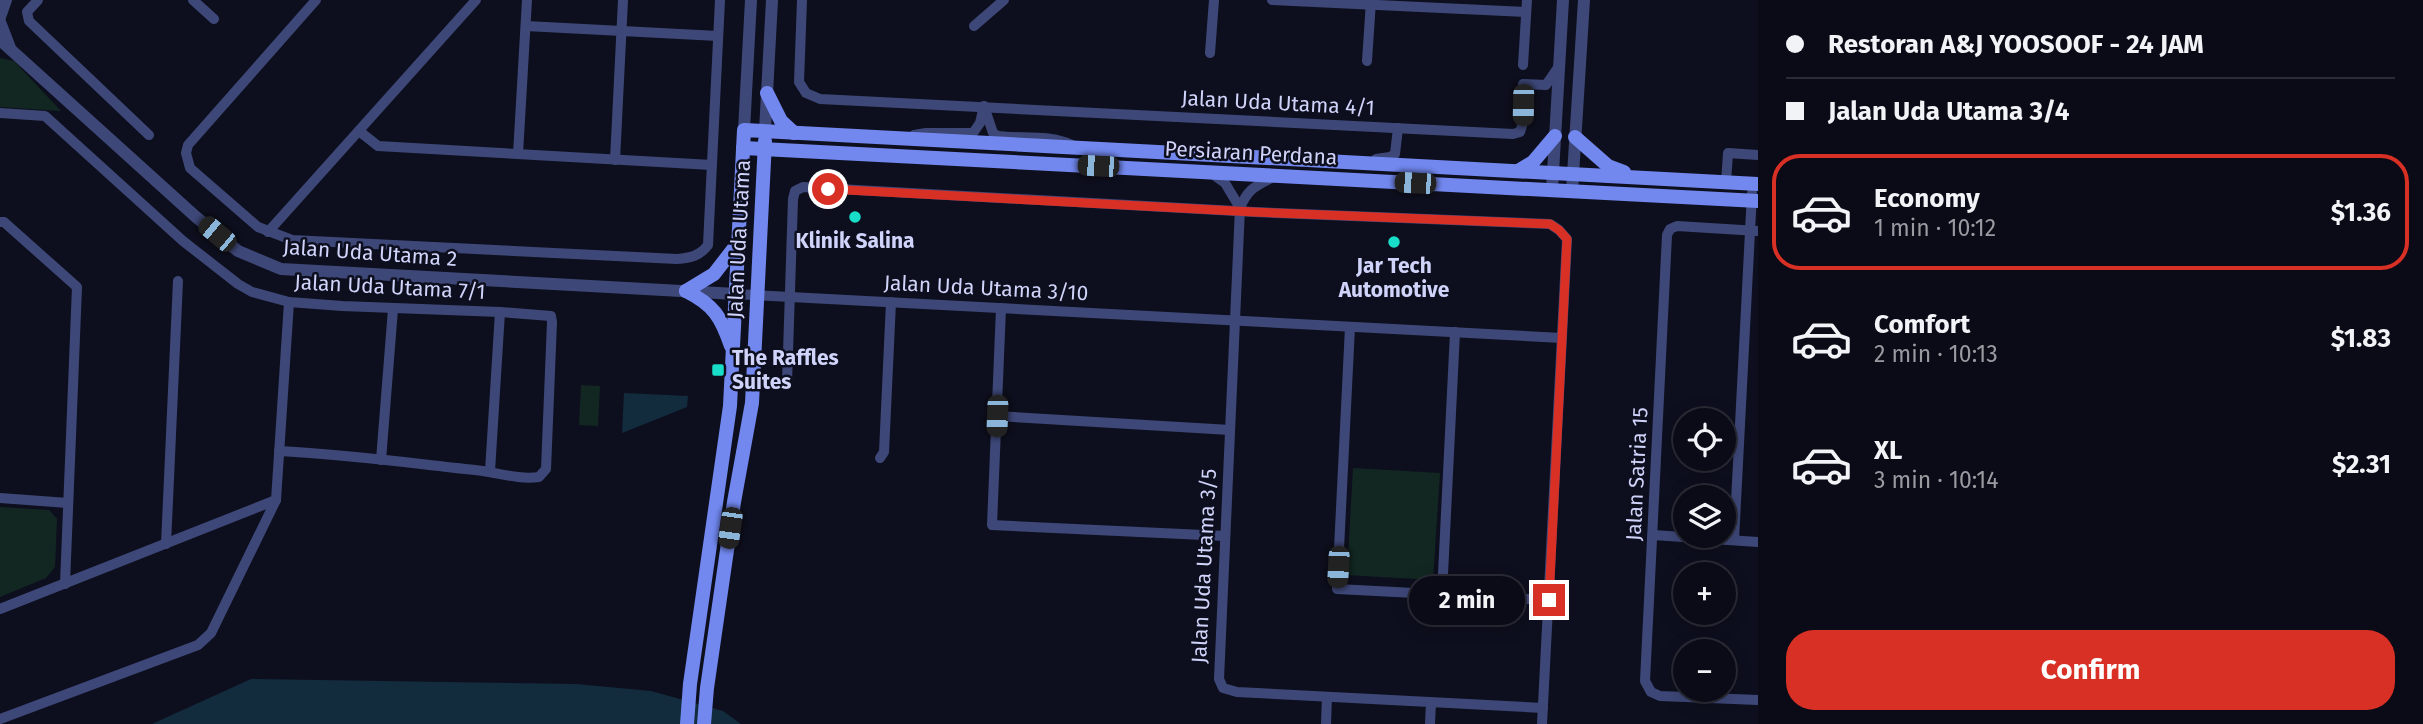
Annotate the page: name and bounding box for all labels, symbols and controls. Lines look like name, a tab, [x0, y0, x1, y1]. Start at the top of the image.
text: Restoran A&J YOOSOOF - 24 JAM	[1828, 29, 2204, 60]
car	[1513, 84, 1534, 126]
street label: Jalan Uda Utama 4/1	[1181, 85, 1375, 121]
text: Jalan Uda Utama 3/4	[1828, 96, 2069, 127]
street label: Persiaran Perdana	[1164, 135, 1338, 171]
car	[1077, 154, 1120, 178]
street label: Jalan Uda Utama	[722, 159, 756, 319]
car	[1394, 171, 1437, 195]
route start	[812, 173, 844, 205]
icon: car	[1790, 181, 1853, 244]
text: Economy	[1874, 183, 1980, 214]
text: $1.36	[2331, 197, 2391, 228]
marker: Klinik Salina	[847, 209, 863, 225]
car	[195, 212, 240, 256]
text: 1 min · 10:12	[1874, 214, 1996, 242]
place label: Klinik Salina	[795, 228, 915, 254]
street label: Jalan Uda Utama 2	[282, 234, 458, 272]
marker: Jar Tech Automotive	[1386, 234, 1402, 250]
place label: Jar Tech Automotive	[1338, 253, 1450, 303]
street label: Jalan Uda Utama 7/1	[294, 269, 486, 305]
street label: Jalan Uda Utama 3/10	[883, 270, 1089, 306]
icon: car	[1790, 307, 1853, 370]
text: Comfort	[1874, 309, 1970, 340]
text: $1.83	[2331, 323, 2391, 354]
text: 2 min · 10:13	[1874, 340, 1998, 368]
place label: The Raffles Suites	[732, 345, 839, 395]
marker: The Raffles Suites	[710, 362, 726, 378]
car	[986, 395, 1009, 437]
street label: Jalan Satria 15	[1621, 406, 1653, 542]
map controls	[1673, 408, 1736, 702]
button: locate	[1673, 408, 1736, 471]
icon: car	[1790, 433, 1853, 496]
text: XL	[1874, 435, 1902, 466]
text: $2.31	[2332, 449, 2391, 480]
text: 3 min · 10:14	[1874, 466, 1999, 494]
street label: Jalan Uda Utama 3/5	[1186, 468, 1222, 664]
button: layers	[1673, 485, 1736, 548]
car	[717, 506, 744, 550]
car	[1327, 545, 1350, 589]
button: +	[1673, 562, 1736, 625]
callout: 2 min	[1409, 576, 1524, 624]
route end	[1533, 584, 1565, 616]
text: 2 min	[1439, 586, 1495, 614]
button: Confirm	[1786, 630, 2395, 710]
button: −	[1673, 639, 1736, 702]

